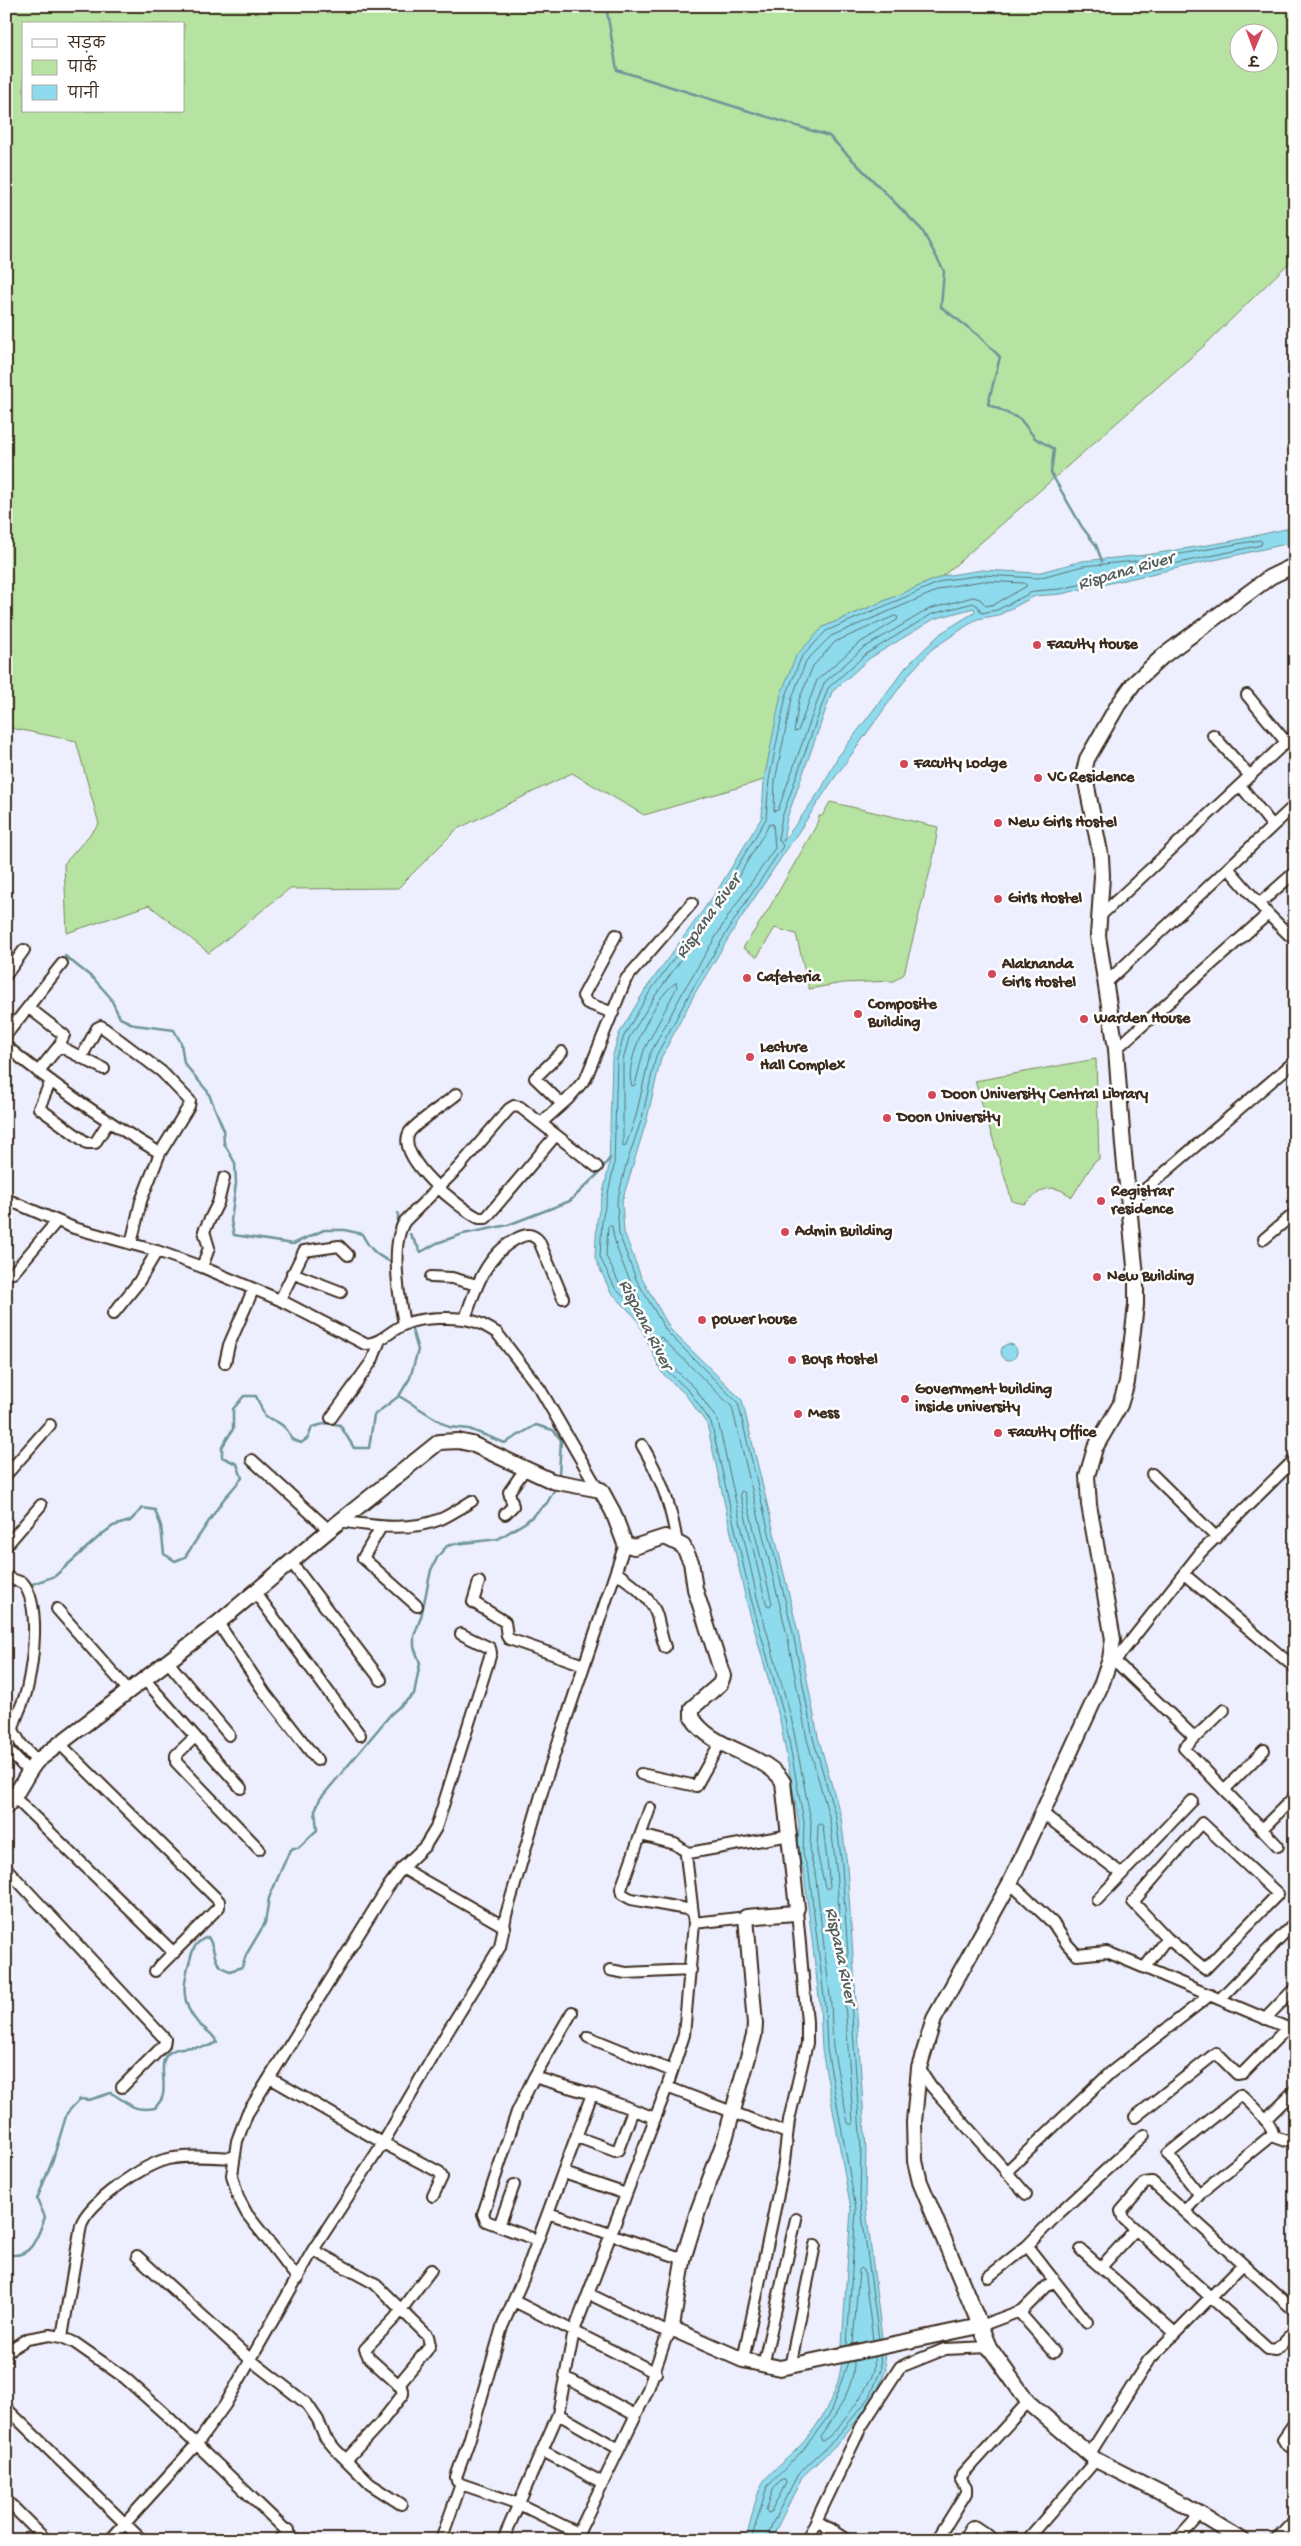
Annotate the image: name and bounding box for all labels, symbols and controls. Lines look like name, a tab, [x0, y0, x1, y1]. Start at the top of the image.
legend	[22, 22, 185, 112]
north arrow	[1228, 22, 1278, 72]
text: सड़क	[67, 36, 106, 54]
text: उ	[1247, 50, 1261, 67]
text: पार्क	[67, 55, 98, 78]
text: पानी	[67, 81, 100, 104]
water label: Rispana River	[1076, 547, 1180, 596]
place label: Faculty House	[1046, 636, 1139, 655]
marker: Faculty House	[1031, 639, 1043, 651]
place label: Faculty Lodge	[913, 755, 1007, 774]
marker: Faculty Lodge	[898, 758, 910, 770]
place label: VC Residence	[1047, 769, 1135, 788]
marker: VC Residence	[1032, 772, 1044, 784]
place label: New Girls Hostel	[1008, 814, 1117, 833]
marker: New Girls Hostel	[992, 817, 1004, 829]
water label: Rispana River	[672, 868, 749, 963]
place label: Girls Hostel	[1008, 890, 1083, 909]
marker: Girls Hostel	[992, 893, 1004, 905]
place label: Alaknanda Girls Hostel	[1001, 956, 1077, 993]
place label: Cafeteria	[756, 968, 822, 988]
marker: Alaknanda Girls Hostel	[986, 968, 998, 980]
marker: Cafeteria	[741, 972, 753, 984]
place label: Composite Building	[867, 996, 937, 1033]
marker: Composite Building	[852, 1008, 864, 1020]
place label: Warden House	[1093, 1010, 1191, 1029]
marker: Warden House	[1078, 1013, 1090, 1025]
place label: Lecture Hall Complex	[760, 1039, 846, 1076]
marker: Lecture Hall Complex	[744, 1051, 756, 1063]
place label: Doon University Central Library	[940, 1086, 1148, 1105]
marker: Doon University Central Library	[926, 1089, 938, 1101]
place label: Doon University	[895, 1109, 1001, 1128]
marker: Doon University	[881, 1112, 893, 1124]
place label: Registrar residence	[1110, 1183, 1175, 1220]
marker: Registrar residence	[1095, 1195, 1107, 1207]
place label: Admin Building	[794, 1223, 892, 1242]
marker: Admin Building	[779, 1226, 791, 1238]
place label: New Building	[1107, 1268, 1194, 1287]
marker: New Building	[1091, 1271, 1103, 1283]
water label: Rispana River	[613, 1276, 678, 1377]
place label: power house	[711, 1311, 798, 1330]
marker: power house	[696, 1314, 708, 1326]
place label: Boys Hostel	[801, 1351, 878, 1370]
marker: Boys Hostel	[786, 1354, 798, 1366]
place label: Government building inside university	[915, 1381, 1052, 1418]
marker: Government building inside university	[899, 1393, 911, 1405]
place label: Mess	[808, 1405, 840, 1424]
marker: Mess	[792, 1408, 804, 1420]
place label: Faculty Office	[1007, 1423, 1097, 1443]
marker: Faculty Office	[992, 1427, 1004, 1439]
water label: Rispana River	[819, 1906, 861, 2010]

